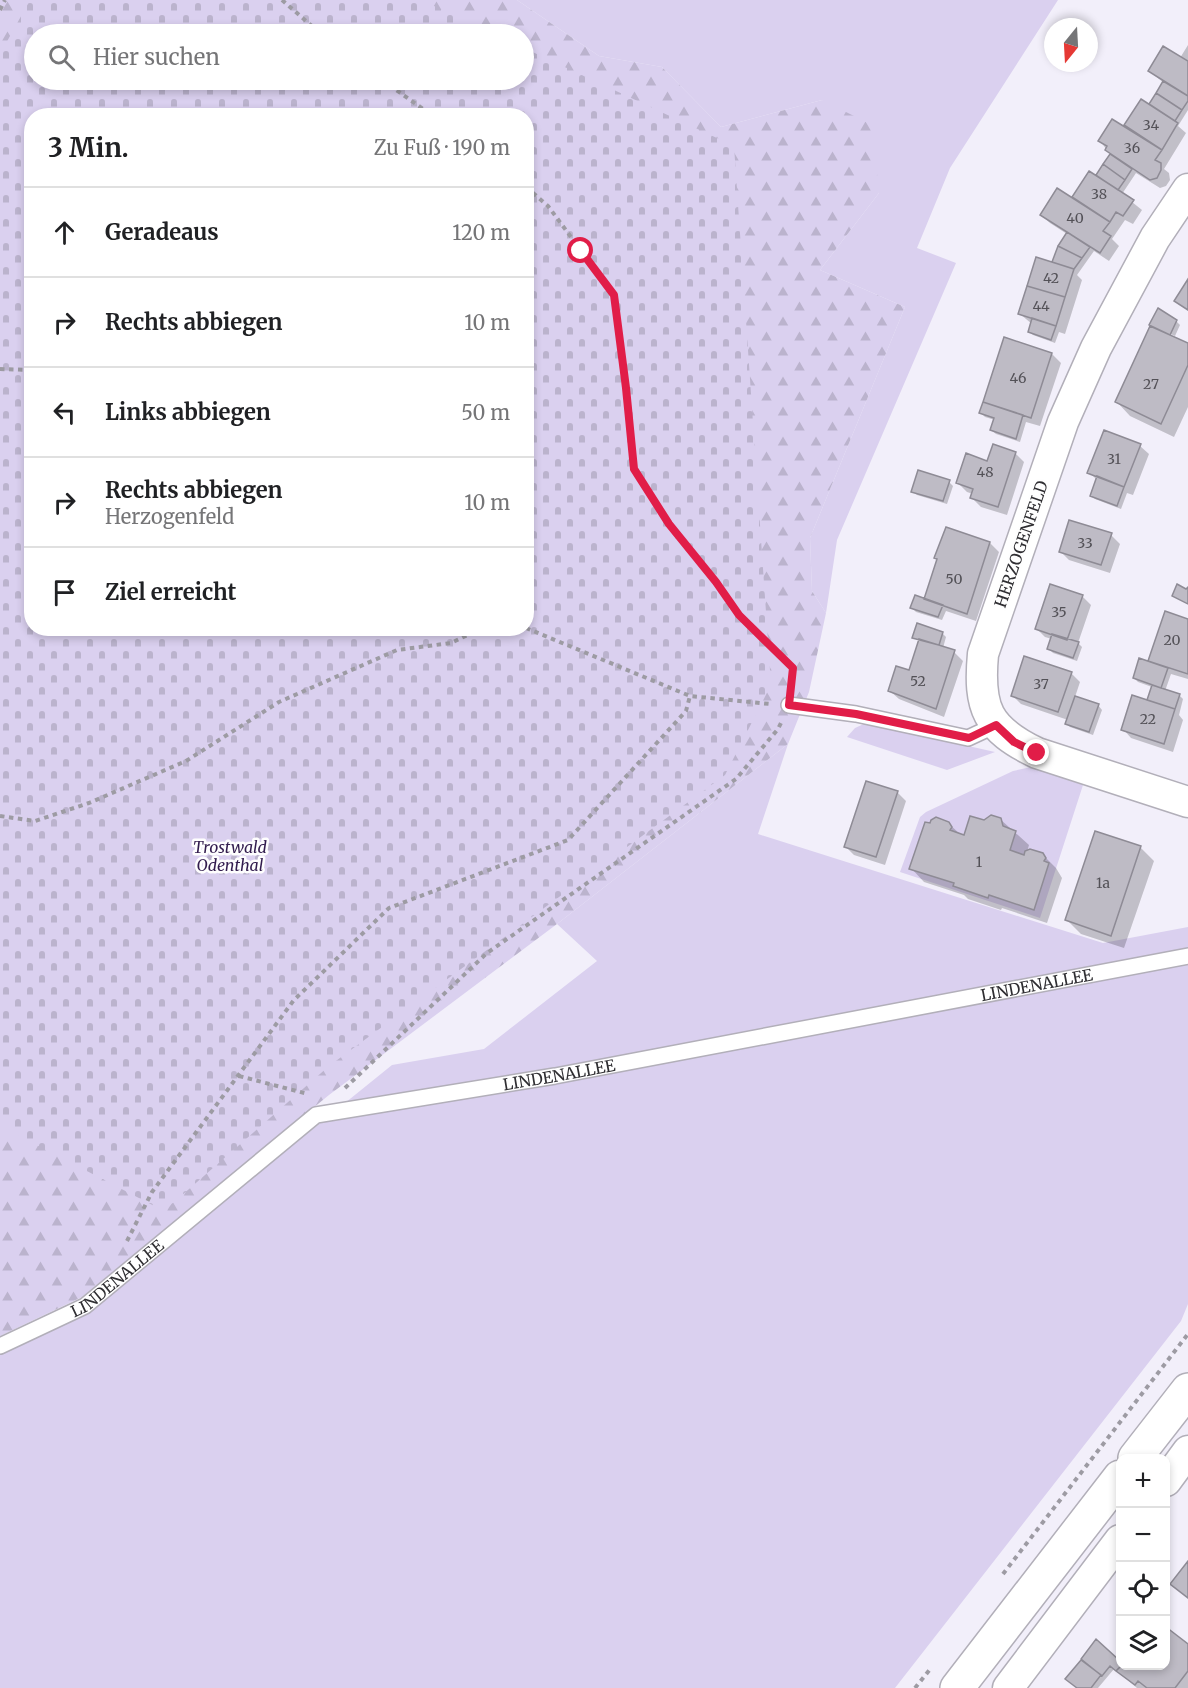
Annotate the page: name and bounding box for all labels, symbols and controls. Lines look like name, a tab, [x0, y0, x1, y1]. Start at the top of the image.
north arrow	[1044, 18, 1098, 72]
search box	[24, 24, 534, 90]
icon: search	[45, 41, 78, 74]
text: Hier suchen	[93, 43, 220, 71]
house number: 34	[1143, 116, 1160, 134]
text: 3 Min.	[48, 131, 129, 164]
text: Zu Fuß · 190 m	[374, 135, 510, 160]
house number: 36	[1124, 139, 1140, 157]
house number: 38	[1091, 185, 1107, 203]
house number: 40	[1066, 209, 1084, 227]
icon: ahead	[48, 216, 81, 249]
text: Geradeaus	[105, 218, 219, 246]
text: 120 m	[452, 220, 510, 245]
route start	[567, 237, 593, 263]
house number: 42	[1043, 269, 1059, 287]
house number: 44	[1032, 297, 1050, 315]
icon: right	[48, 306, 81, 339]
text: Rechts abbiegen	[105, 308, 282, 336]
text: 10 m	[464, 310, 510, 335]
house number: 46	[1010, 369, 1026, 387]
house number: 27	[1143, 375, 1159, 393]
icon: left	[48, 396, 81, 429]
text: Links abbiegen	[105, 398, 271, 426]
text: 50 m	[461, 400, 510, 425]
house number: 31	[1107, 450, 1121, 468]
house number: 48	[977, 463, 993, 481]
text: Rechts abbiegen	[105, 476, 282, 504]
street label: HERZOGENFELD	[990, 478, 1052, 610]
icon: right	[48, 486, 81, 519]
text: 10 m	[464, 490, 510, 515]
text: Herzogenfeld	[105, 504, 234, 529]
house number: 33	[1077, 534, 1093, 552]
house number: 50	[946, 570, 962, 588]
icon: arrive	[48, 576, 81, 609]
text: Ziel erreicht	[105, 578, 236, 606]
house number: 35	[1051, 603, 1067, 621]
house number: 20	[1163, 631, 1181, 649]
house number: 52	[910, 672, 926, 690]
house number: 37	[1033, 675, 1049, 693]
house number: 22	[1140, 710, 1156, 728]
route end	[1023, 739, 1049, 765]
park label: Trostwald Odenthal	[193, 837, 268, 875]
house number: 1	[976, 853, 982, 871]
house number: 1a	[1096, 874, 1110, 892]
street label: LINDENALLEE	[979, 964, 1095, 1005]
street label: LINDENALLEE	[501, 1055, 618, 1094]
street label: LINDENALLEE	[67, 1235, 168, 1321]
map controls	[1116, 1454, 1170, 1670]
button: +	[1116, 1454, 1170, 1508]
button: −	[1116, 1508, 1170, 1562]
button: locate	[1116, 1562, 1170, 1616]
button: layers	[1116, 1616, 1170, 1670]

